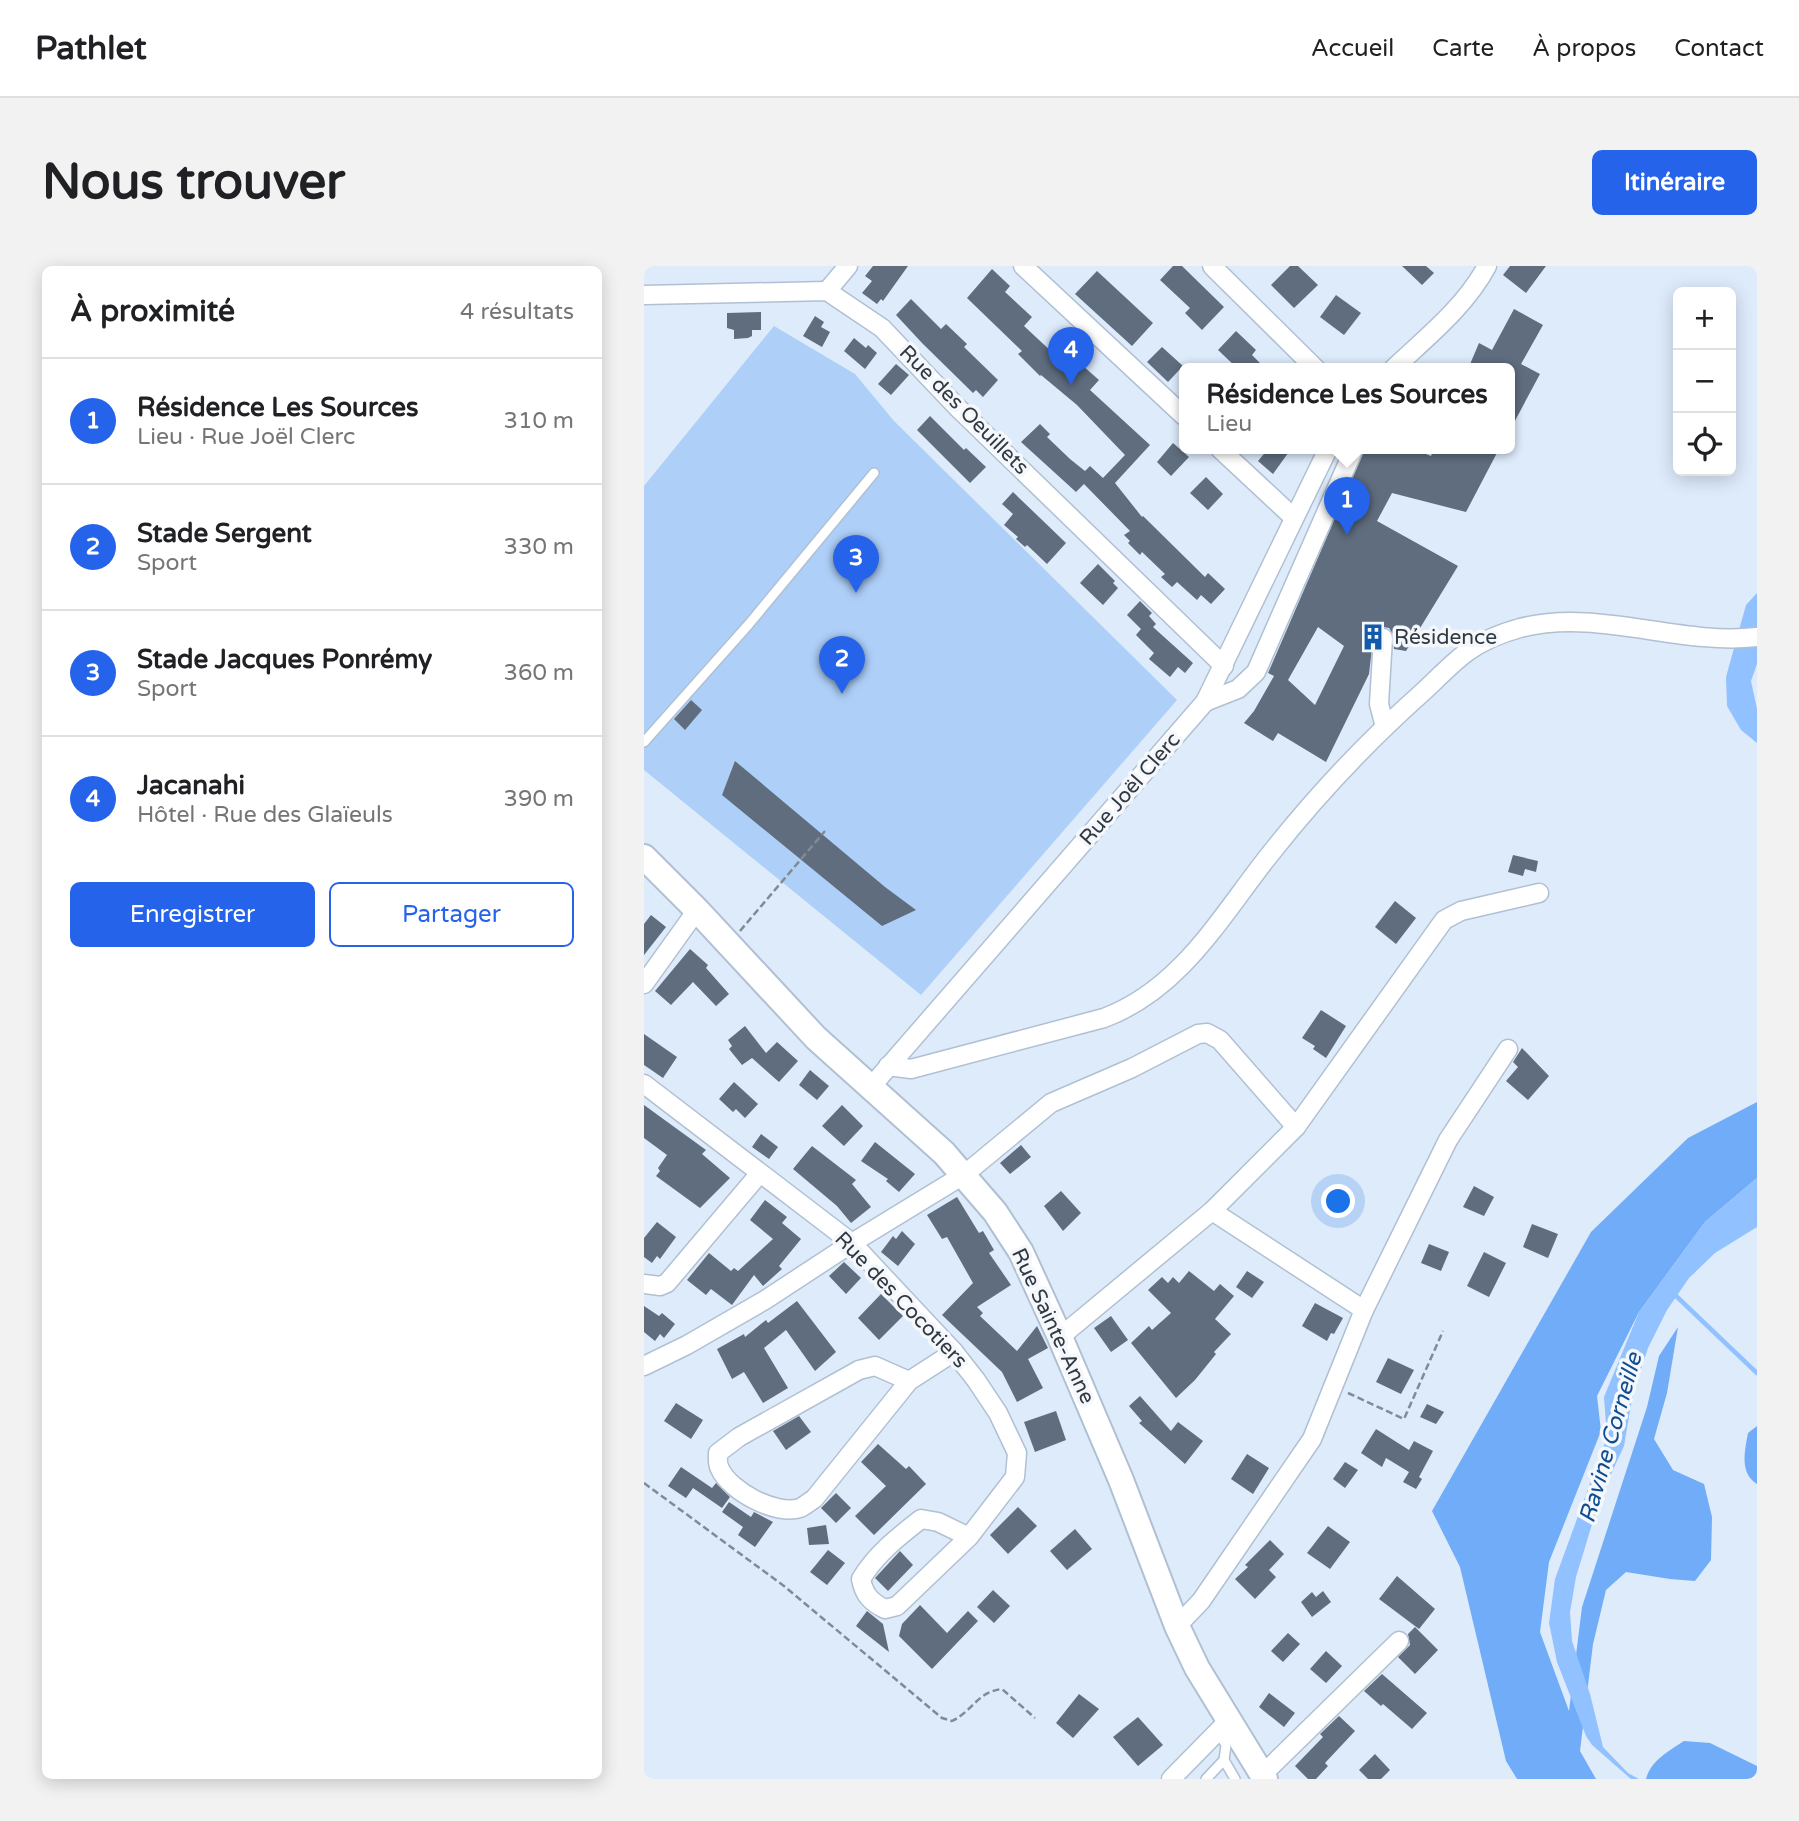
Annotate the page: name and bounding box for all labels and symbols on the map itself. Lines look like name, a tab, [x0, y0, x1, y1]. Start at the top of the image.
pin: 4	[1048, 327, 1094, 385]
street label: Rue des Oeuillets	[894, 340, 1034, 480]
pin: 1	[1324, 477, 1370, 535]
pin: 3	[833, 535, 879, 593]
building icon: Résidence	[1358, 622, 1388, 652]
place label: Résidence	[1394, 625, 1497, 650]
pin: 2	[819, 636, 865, 694]
street label: Rue Joël Clerc	[1074, 728, 1186, 850]
your location	[1321, 1184, 1355, 1218]
street label: Rue des Cocotiers	[830, 1227, 972, 1373]
street label: Rue Sainte-Anne	[1006, 1244, 1100, 1408]
water label: Ravine Corneille	[1573, 1348, 1649, 1526]

